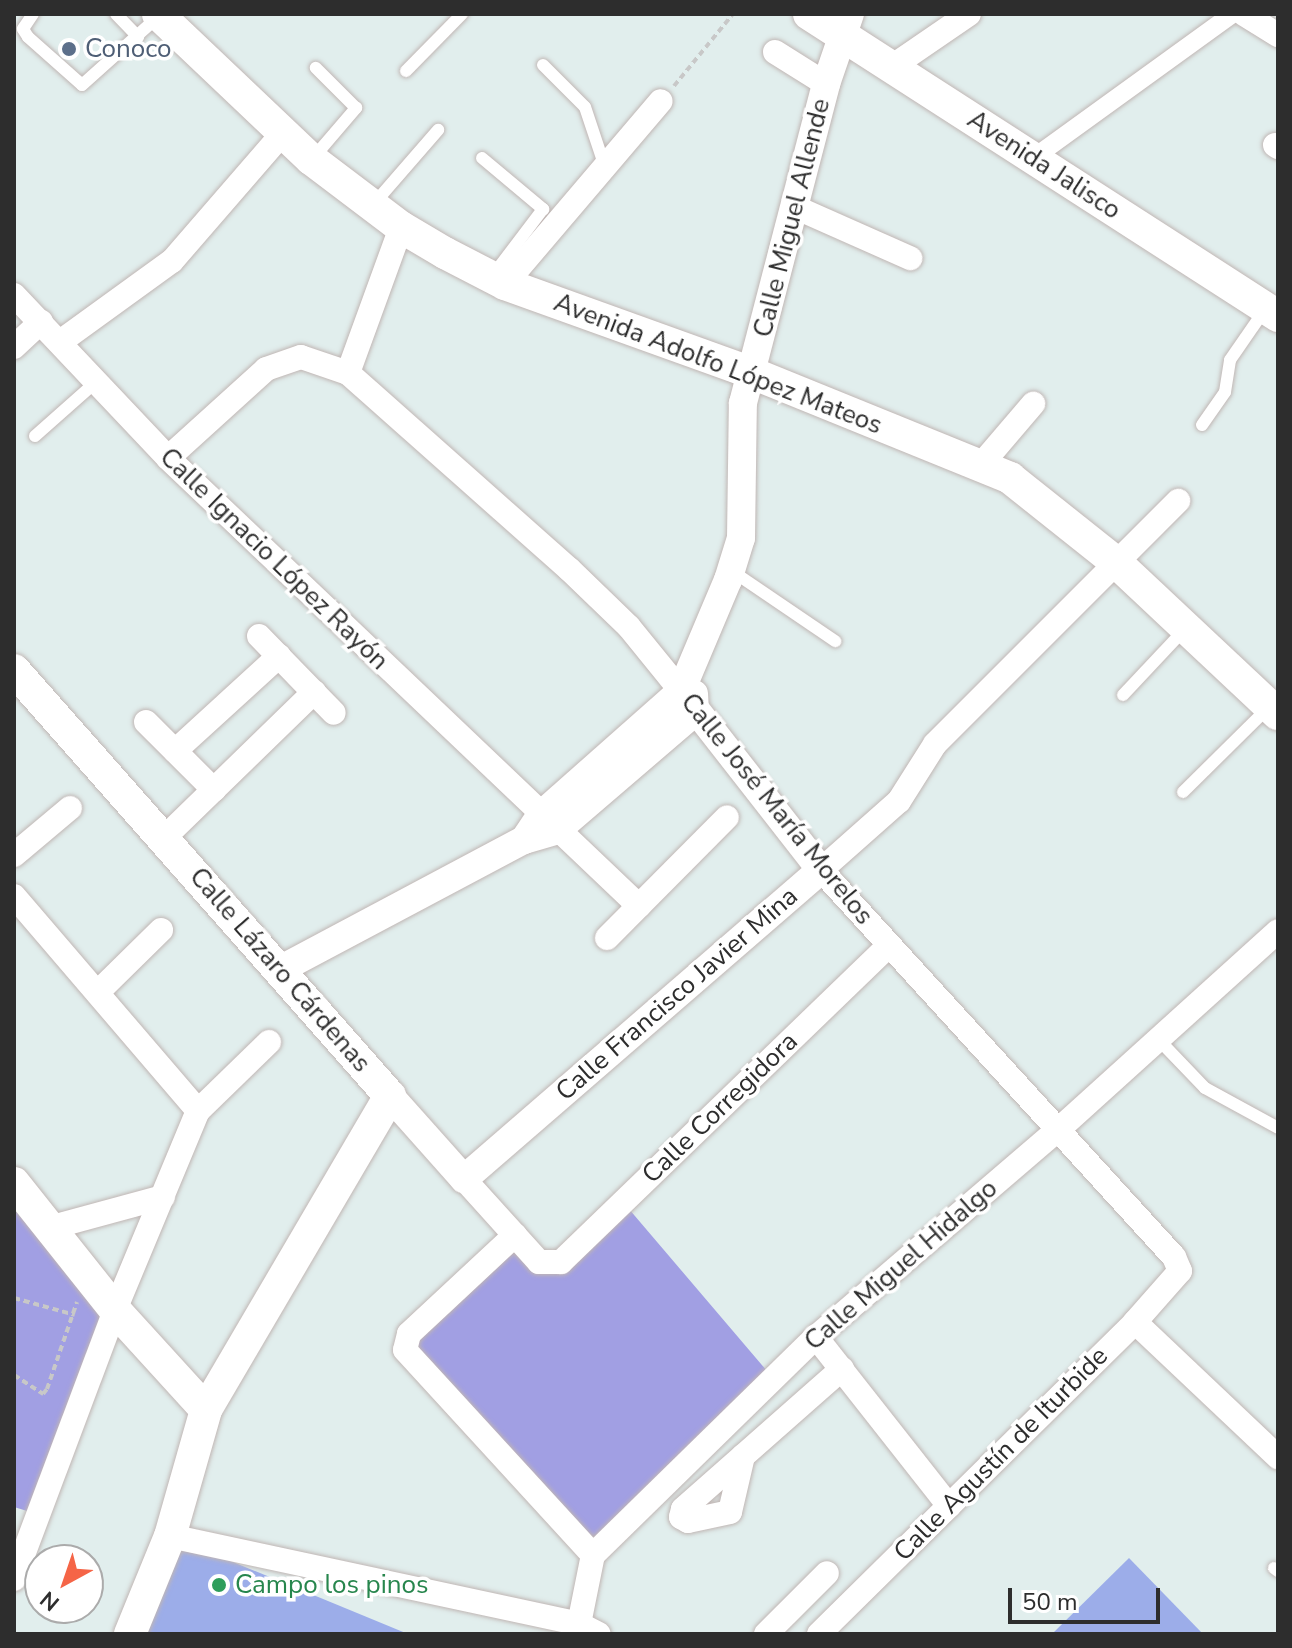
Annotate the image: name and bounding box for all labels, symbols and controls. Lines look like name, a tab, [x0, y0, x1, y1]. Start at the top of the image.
place label: Conoco	[85, 33, 172, 65]
marker: Conoco	[60, 40, 78, 58]
street label: Calle Miguel Allende	[747, 95, 837, 341]
street label: Avenida Jalisco	[962, 104, 1126, 226]
street label: Avenida Adolfo López Mateos	[550, 287, 886, 441]
street label: Calle Ignacio López Rayón	[153, 442, 395, 676]
street label: Calle José María Morelos	[674, 687, 880, 931]
street label: Calle Lázaro Cárdenas	[183, 861, 377, 1079]
street label: Calle Francisco Javier Mina	[550, 881, 804, 1107]
street label: Calle Corregidora	[636, 1026, 804, 1190]
street label: Calle Miguel Hidalgo	[798, 1173, 1004, 1357]
street label: Calle Agustín de Iturbide	[888, 1341, 1114, 1567]
north arrow	[24, 1544, 104, 1624]
place label: Campo los pinos	[235, 1569, 429, 1601]
scale bar	[1012, 1572, 1164, 1622]
marker: Campo los pinos	[210, 1576, 228, 1594]
text: N	[34, 1584, 66, 1618]
text: 50 m	[1022, 1586, 1078, 1618]

